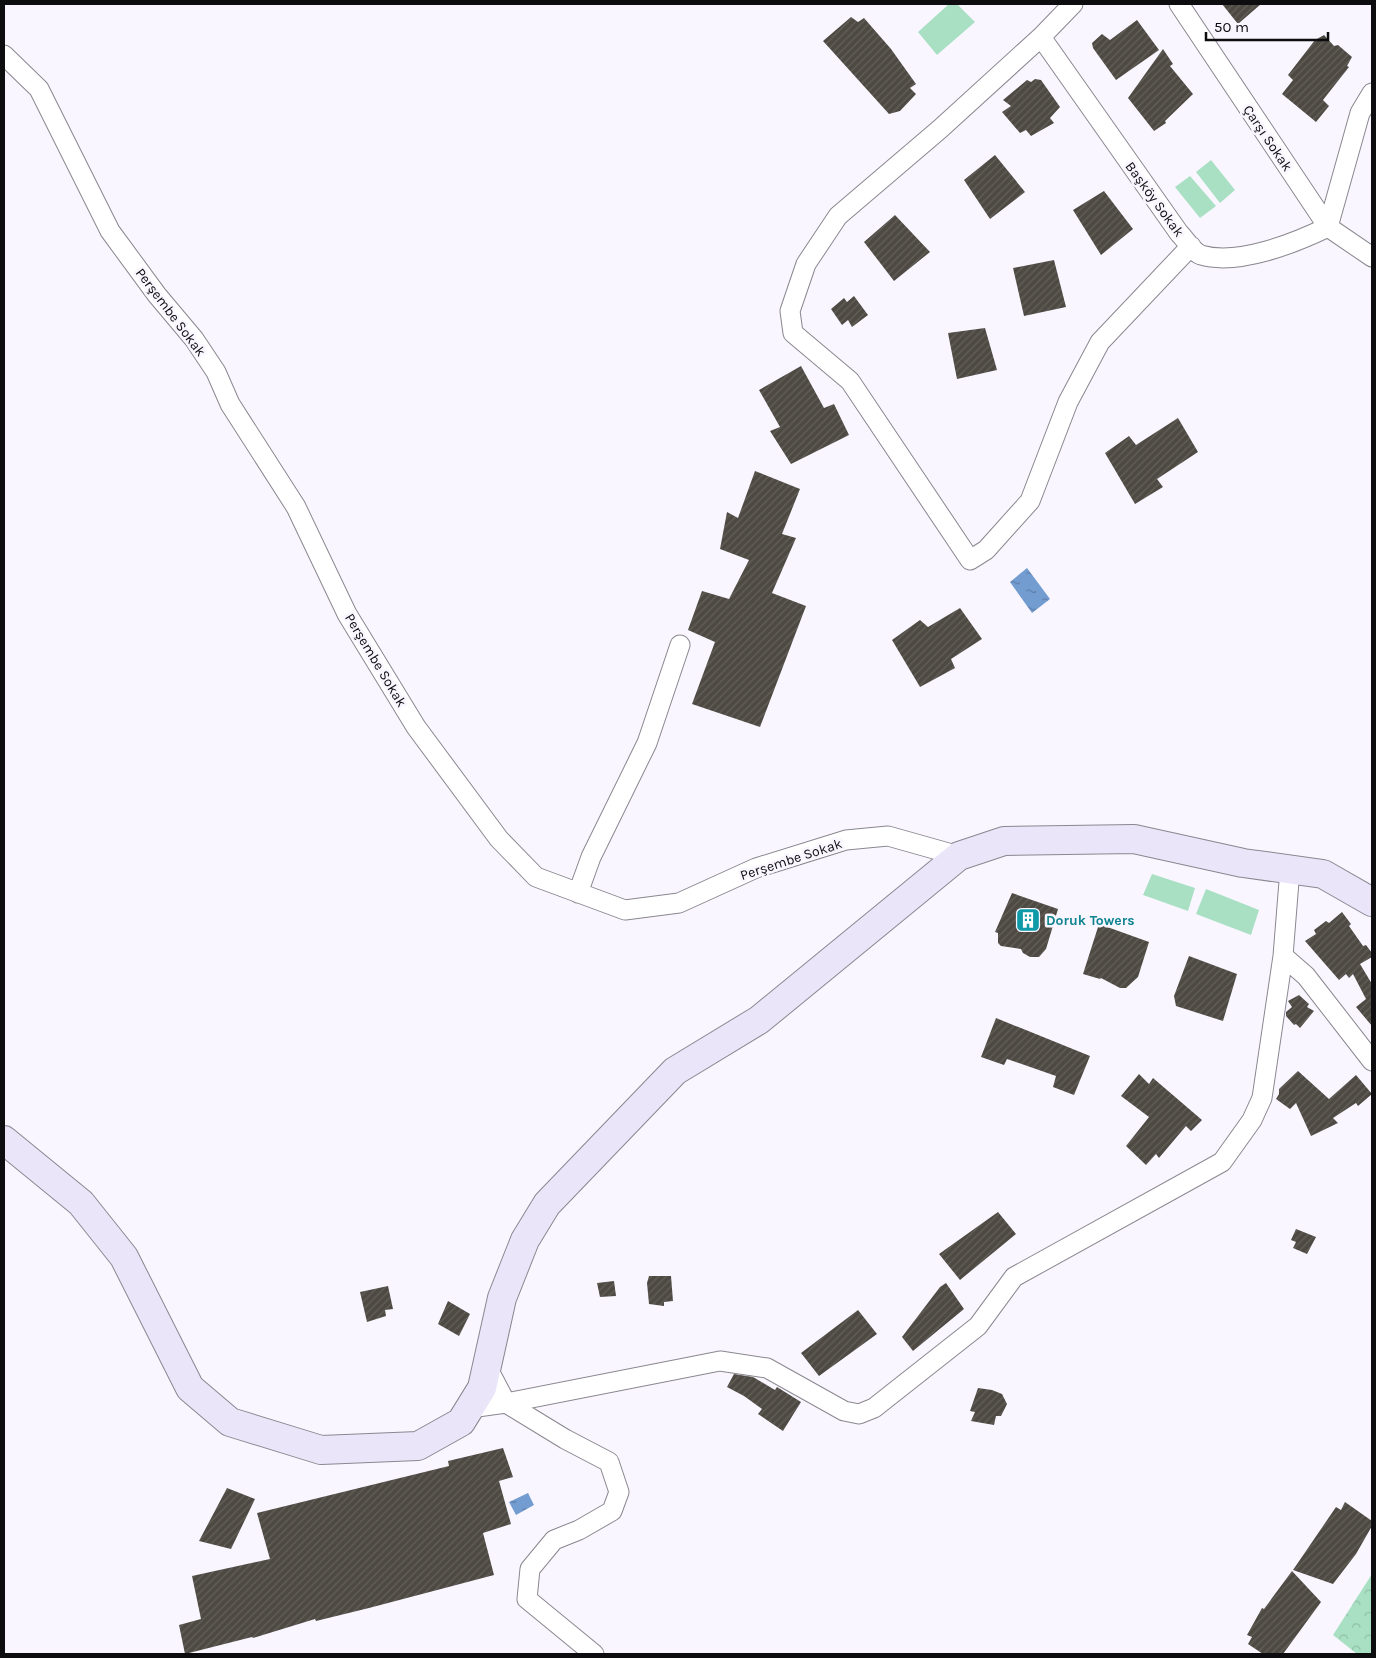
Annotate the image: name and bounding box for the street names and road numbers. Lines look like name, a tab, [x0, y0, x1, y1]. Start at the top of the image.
street label: Çarşı Sokak	[1239, 102, 1296, 175]
street label: Başköy Sokak	[1122, 158, 1188, 240]
street label: Perşembe Sokak	[132, 265, 209, 360]
street label: Perşembe Sokak	[341, 610, 410, 710]
street label: Perşembe Sokak	[738, 835, 844, 884]

